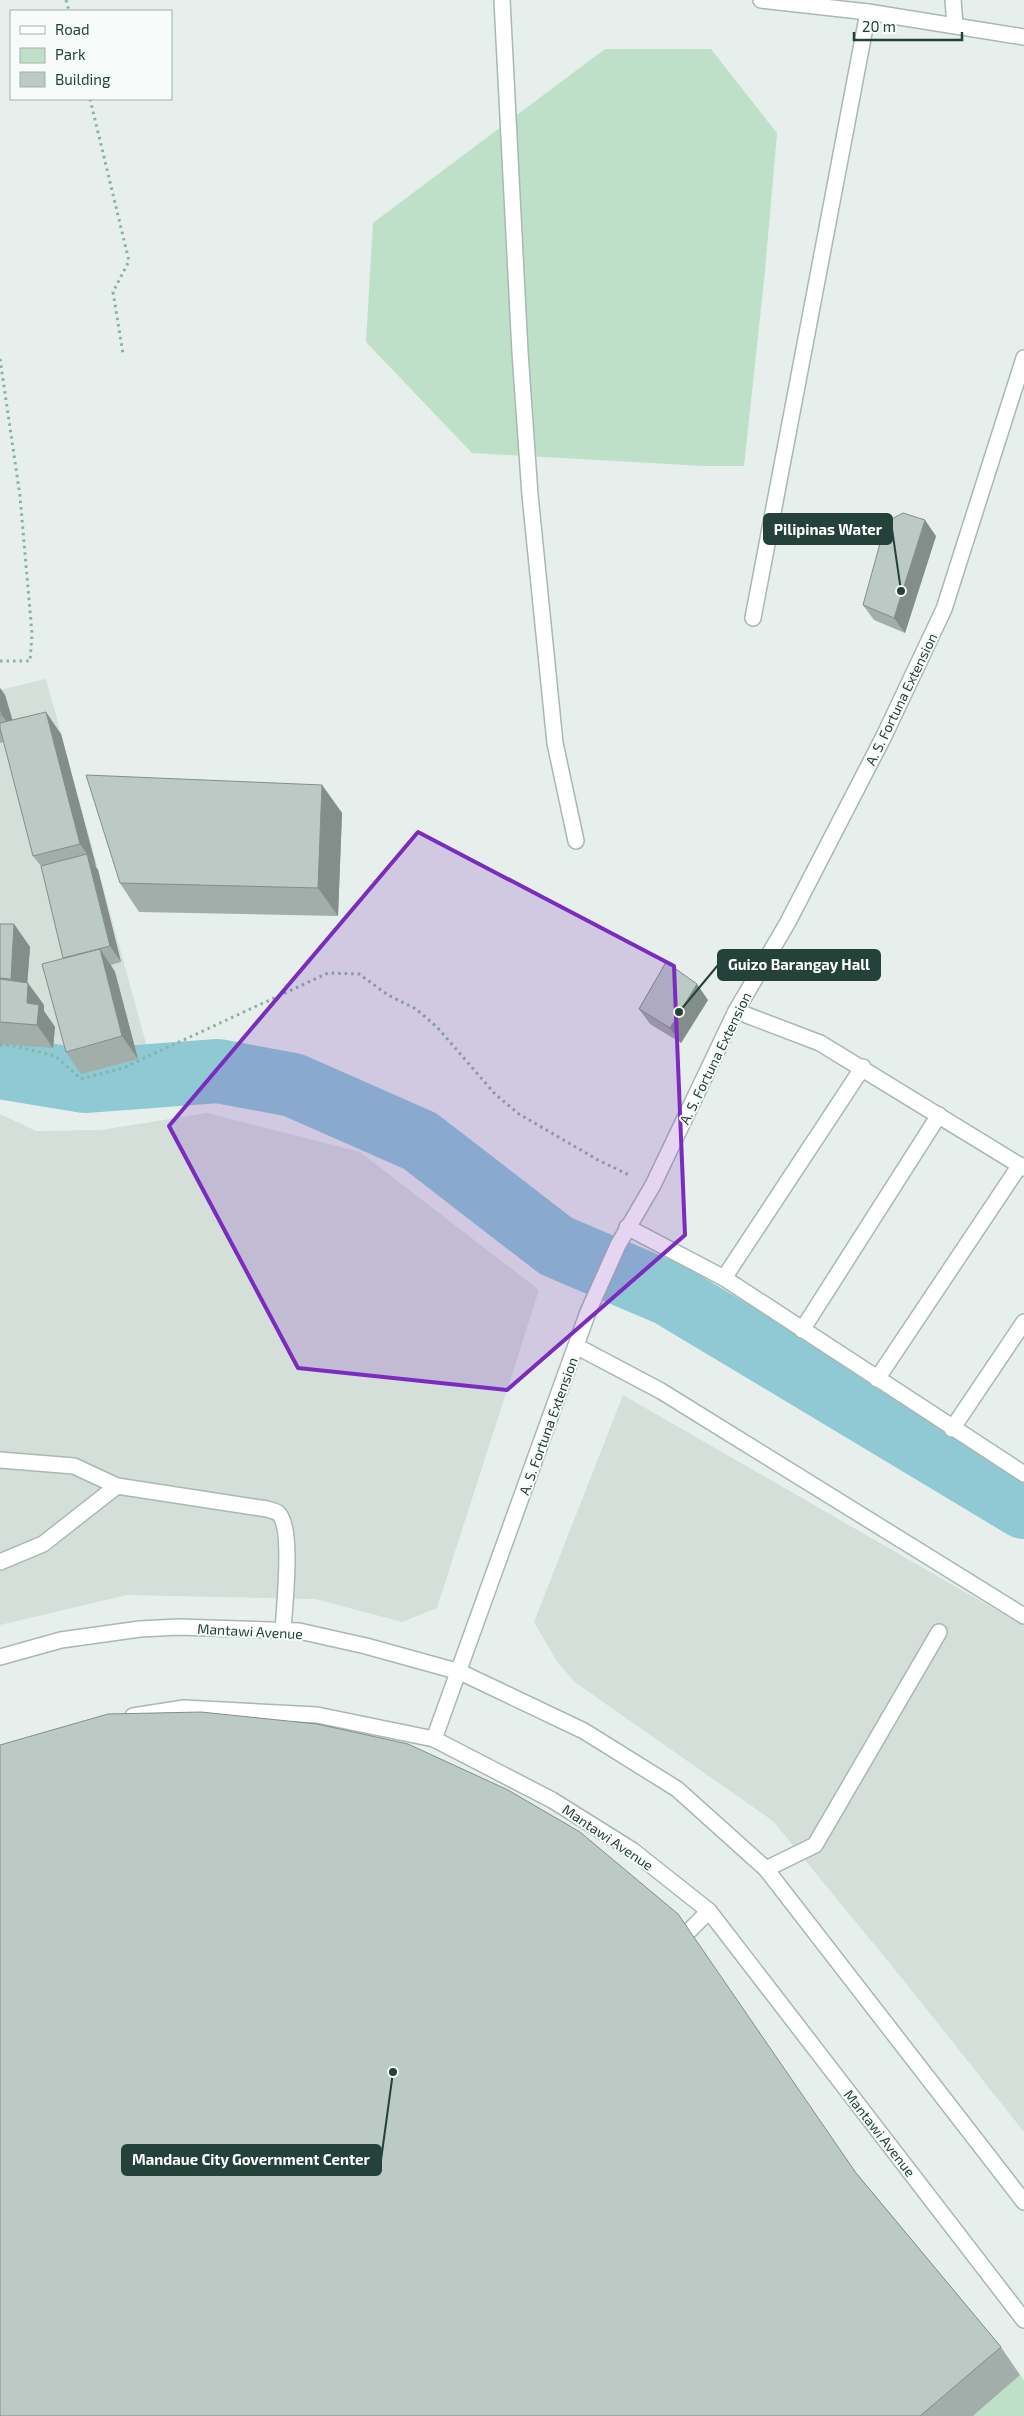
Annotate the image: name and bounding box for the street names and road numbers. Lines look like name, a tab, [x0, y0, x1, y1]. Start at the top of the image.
street label: A. S. Fortuna Extension	[862, 630, 940, 768]
street label: A. S. Fortuna Extension	[676, 989, 754, 1127]
street label: A. S. Fortuna Extension	[515, 1355, 581, 1497]
street label: Mantawi Avenue	[197, 1620, 303, 1642]
street label: Mantawi Avenue	[559, 1800, 657, 1874]
street label: Mantawi Avenue	[841, 2086, 919, 2180]

